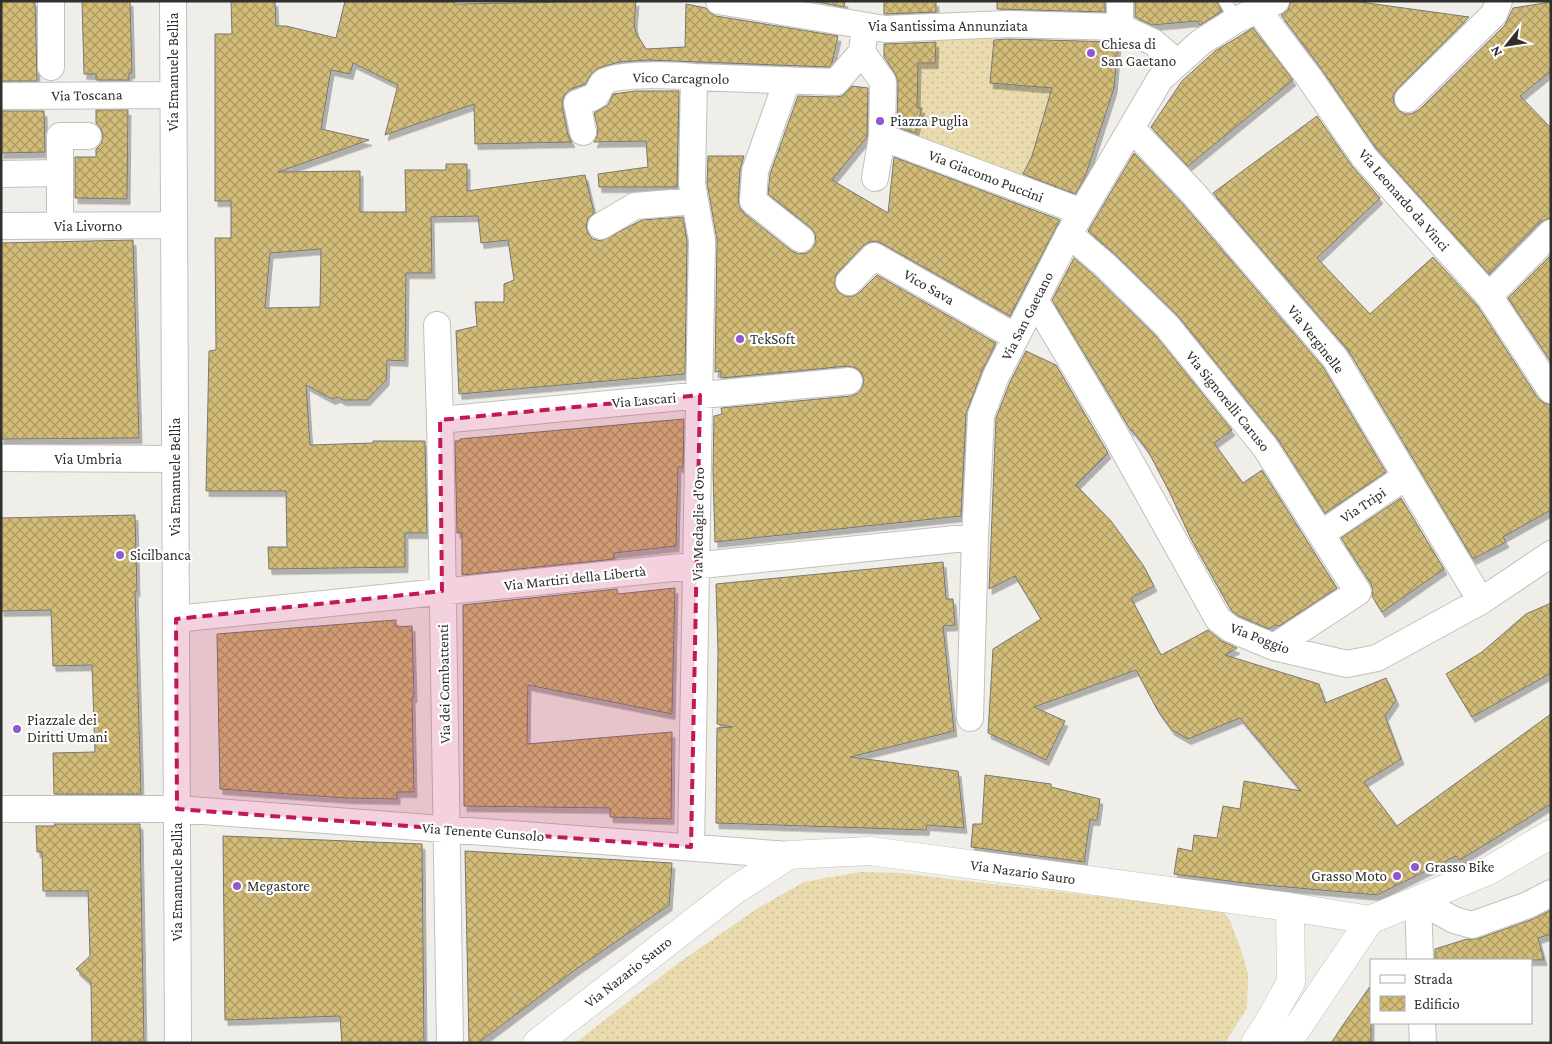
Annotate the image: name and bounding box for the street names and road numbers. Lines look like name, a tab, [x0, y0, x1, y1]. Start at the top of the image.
street label: Via Emanuele Bellia	[165, 13, 181, 131]
street label: Via Santissima Annunziata	[868, 18, 1028, 34]
street label: Vico Carcagnolo	[633, 69, 729, 88]
street label: Via Toscana	[51, 86, 123, 104]
street label: Via Leonardo da Vinci	[1355, 146, 1453, 254]
street label: Via Giacomo Puccini	[926, 147, 1046, 205]
street label: Via Livorno	[54, 218, 122, 234]
street label: Vico Sava	[901, 266, 957, 308]
street label: Via San Gaetano	[998, 269, 1056, 363]
street label: Via Verginelle	[1284, 302, 1348, 377]
street label: Via Signorelli Caruso	[1182, 348, 1273, 455]
street label: Via Lascari	[611, 389, 677, 411]
street label: Via Emanuele Bellia	[167, 418, 183, 536]
street label: Via Umbria	[54, 451, 122, 467]
street label: Via Medaglie d'Oro	[689, 467, 708, 581]
street label: Via Tripi	[1337, 484, 1389, 527]
street label: Via Martiri della Libertà	[503, 563, 647, 593]
street label: Via Poggio	[1228, 619, 1292, 658]
street label: Via dei Combattenti	[435, 624, 453, 744]
street label: Via Tenente Cunsolo	[421, 820, 545, 844]
street label: Via Emanuele Bellia	[169, 823, 185, 941]
street label: Via Nazario Sauro	[969, 857, 1077, 887]
street label: Via Nazario Sauro	[581, 933, 675, 1011]

